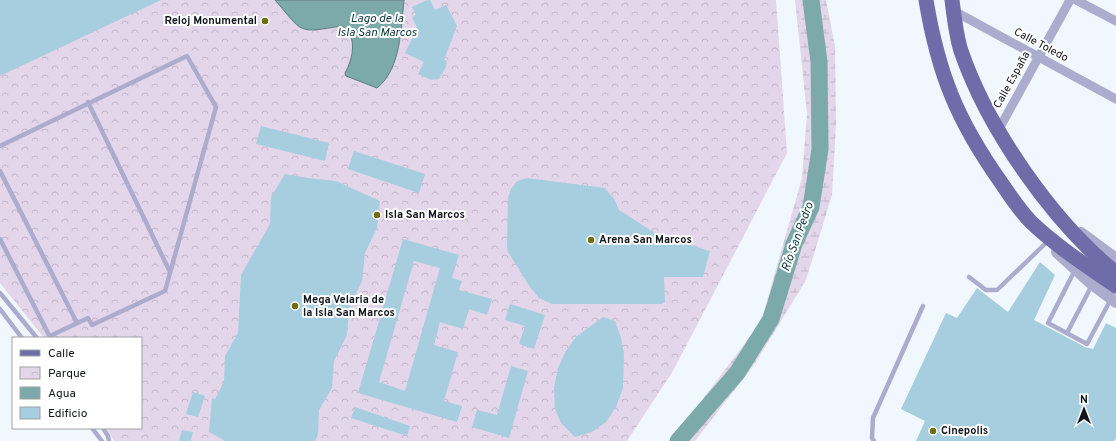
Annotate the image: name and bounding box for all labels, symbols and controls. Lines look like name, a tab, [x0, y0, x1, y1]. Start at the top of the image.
water label: Lago de la Isla San Marcos	[337, 11, 417, 41]
place label: Reloj Monumental	[164, 14, 257, 28]
marker: Reloj Monumental	[260, 16, 270, 26]
street label: Calle Toledo	[1011, 25, 1071, 65]
street label: Calle España	[991, 49, 1033, 111]
water label: Río San Pedro	[778, 200, 818, 274]
place label: Isla San Marcos	[385, 208, 465, 222]
marker: Isla San Marcos	[372, 210, 382, 220]
place label: Arena San Marcos	[599, 233, 692, 247]
marker: Arena San Marcos	[586, 235, 596, 245]
place label: Mega Velaria de la Isla San Marcos	[303, 293, 395, 320]
marker: Mega Velaria de la Isla San Marcos	[290, 301, 300, 311]
legend	[12, 337, 142, 429]
text: Calle	[48, 346, 75, 362]
text: Parque	[48, 366, 86, 382]
text: Agua	[48, 386, 76, 402]
north arrow	[1064, 389, 1104, 429]
text: N	[1080, 393, 1088, 407]
text: Edificio	[48, 406, 88, 422]
place label: Cinepolis	[941, 424, 988, 438]
marker: Cinepolis	[928, 426, 938, 436]

